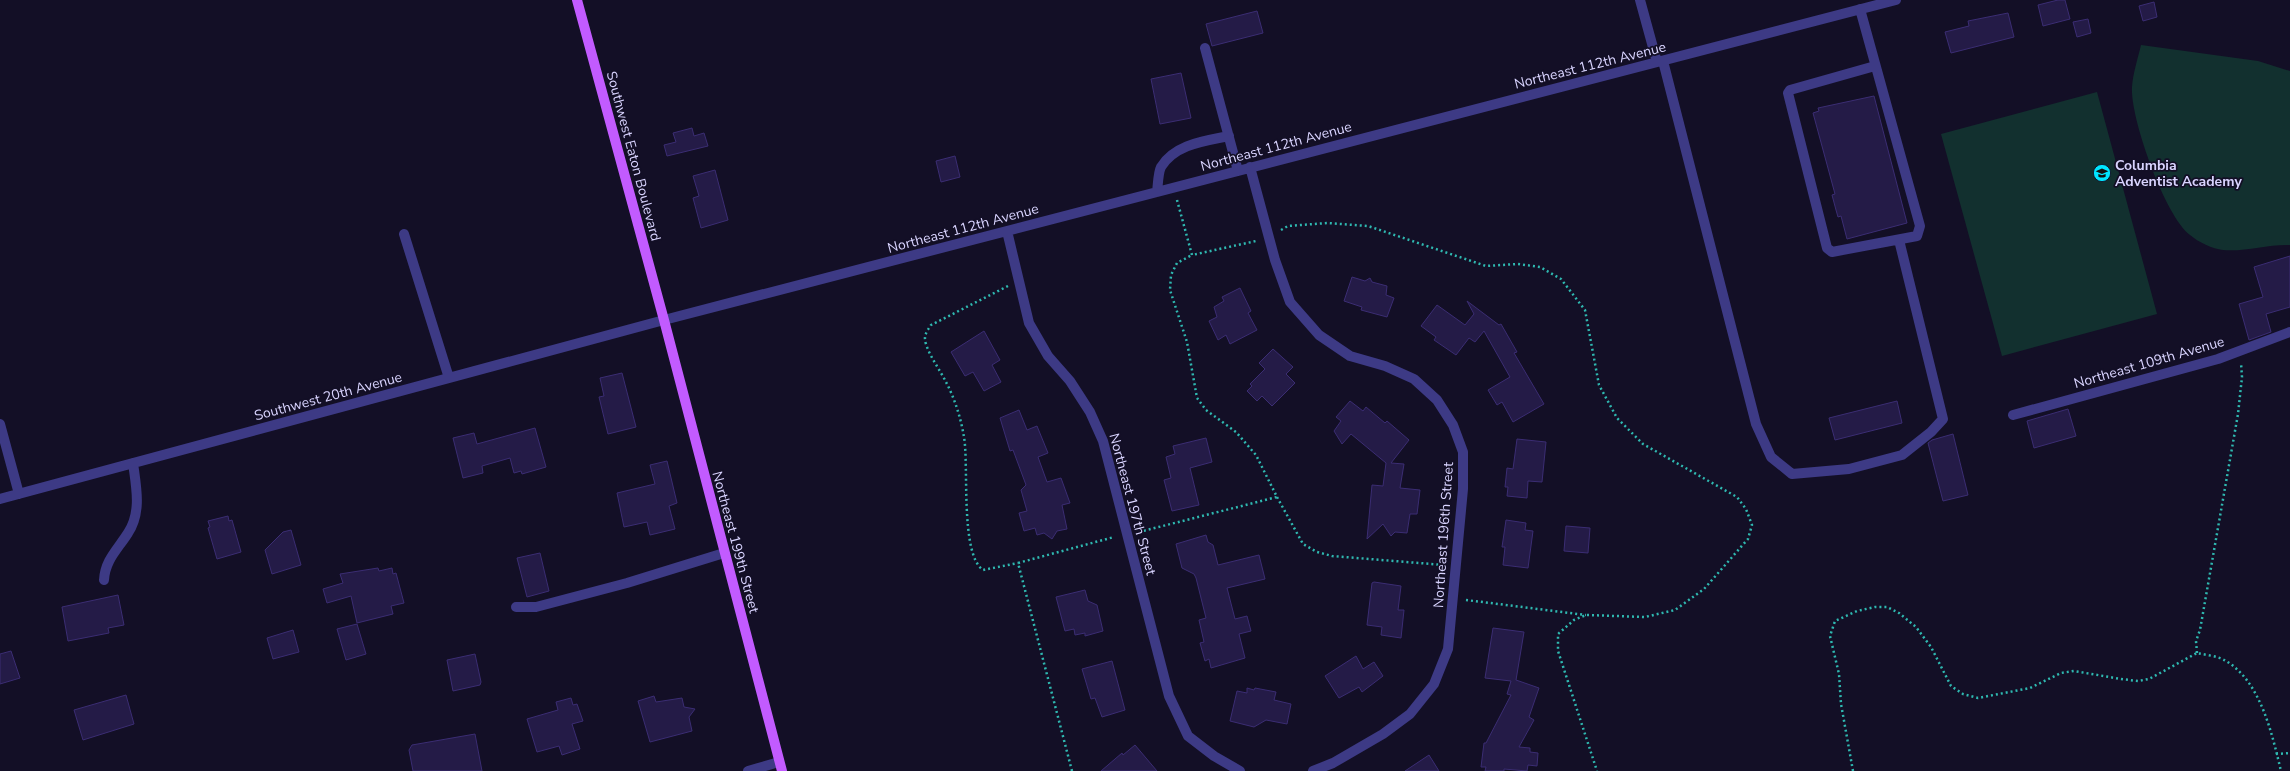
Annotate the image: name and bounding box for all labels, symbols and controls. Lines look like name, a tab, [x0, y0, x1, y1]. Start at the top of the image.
street label: Northeast 112th Avenue	[1512, 37, 1668, 94]
street label: Southwest Eaton Boulevard	[602, 69, 665, 243]
street label: Northeast 112th Avenue	[1198, 117, 1354, 176]
place label: Columbia Adventist Academy	[2115, 156, 2242, 191]
school or university icon: Columbia Adventist Academy	[2092, 163, 2112, 183]
street label: Northeast 112th Avenue	[885, 199, 1041, 258]
street label: Northeast 109th Avenue	[2072, 332, 2227, 393]
street label: Southwest 20th Avenue	[252, 368, 404, 425]
street label: Northeast 197th Street	[1104, 431, 1161, 577]
street label: Northeast 196th Street	[1429, 461, 1458, 609]
street label: Northeast 199th Street	[707, 469, 764, 615]

